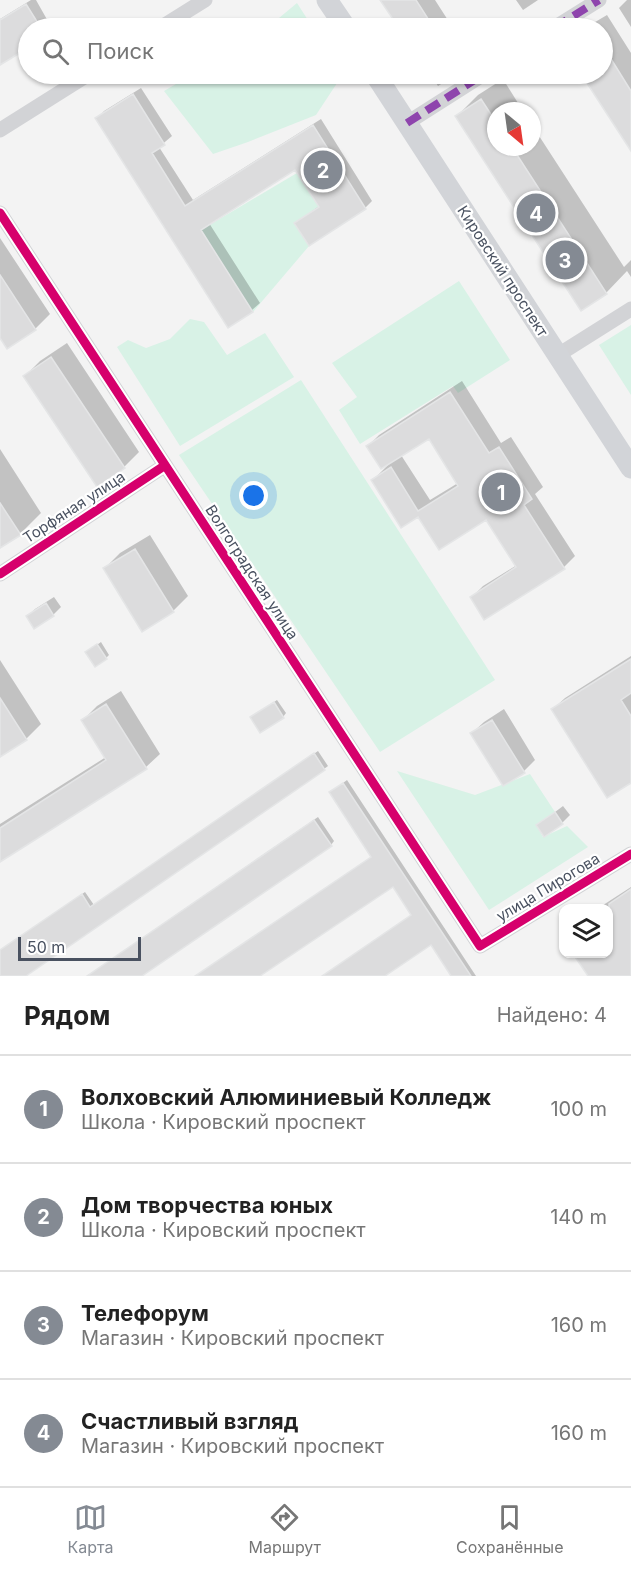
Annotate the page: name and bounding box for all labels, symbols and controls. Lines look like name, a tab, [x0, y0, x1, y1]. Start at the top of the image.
search box	[18, 18, 613, 84]
icon: search	[39, 35, 72, 68]
text: Поиск	[87, 38, 154, 64]
north arrow	[487, 102, 541, 156]
pin: 2	[304, 148, 342, 192]
pin: 4	[516, 190, 556, 236]
street label: Кировский проспект	[453, 202, 553, 340]
pin: 3	[546, 238, 584, 282]
street label: Торфяная улица	[19, 467, 129, 547]
pin: 1	[482, 470, 520, 514]
your location	[239, 481, 268, 510]
street label: Волгоградская улица	[201, 501, 303, 643]
street label: улица Пирогова	[493, 849, 603, 925]
map controls	[559, 904, 613, 958]
button: layers	[559, 904, 613, 958]
scale bar	[18, 934, 141, 962]
text: 50 m	[27, 937, 65, 957]
text: Рядом	[24, 1000, 110, 1031]
text: Найдено: 4	[497, 1003, 607, 1027]
text: Волховский Алюминиевый Колледж	[81, 1084, 491, 1110]
text: 1	[39, 1097, 48, 1121]
text: 100 m	[550, 1097, 607, 1121]
text: Школа · Кировский проспект	[81, 1110, 366, 1134]
text: Дом творчества юных	[81, 1192, 333, 1218]
text: 2	[37, 1205, 50, 1229]
text: 140 m	[550, 1205, 607, 1229]
text: Школа · Кировский проспект	[81, 1218, 366, 1242]
text: Телефорум	[81, 1300, 209, 1326]
text: 3	[37, 1313, 50, 1337]
text: 160 m	[551, 1313, 607, 1337]
text: Магазин · Кировский проспект	[81, 1326, 384, 1350]
text: Счастливый взгляд	[81, 1408, 299, 1434]
text: 4	[37, 1421, 50, 1445]
text: 160 m	[551, 1421, 607, 1445]
text: Магазин · Кировский проспект	[81, 1434, 384, 1458]
tab: Карта	[68, 1501, 113, 1557]
tab: Маршрут	[248, 1501, 321, 1557]
tab: Сохранённые	[456, 1501, 563, 1557]

